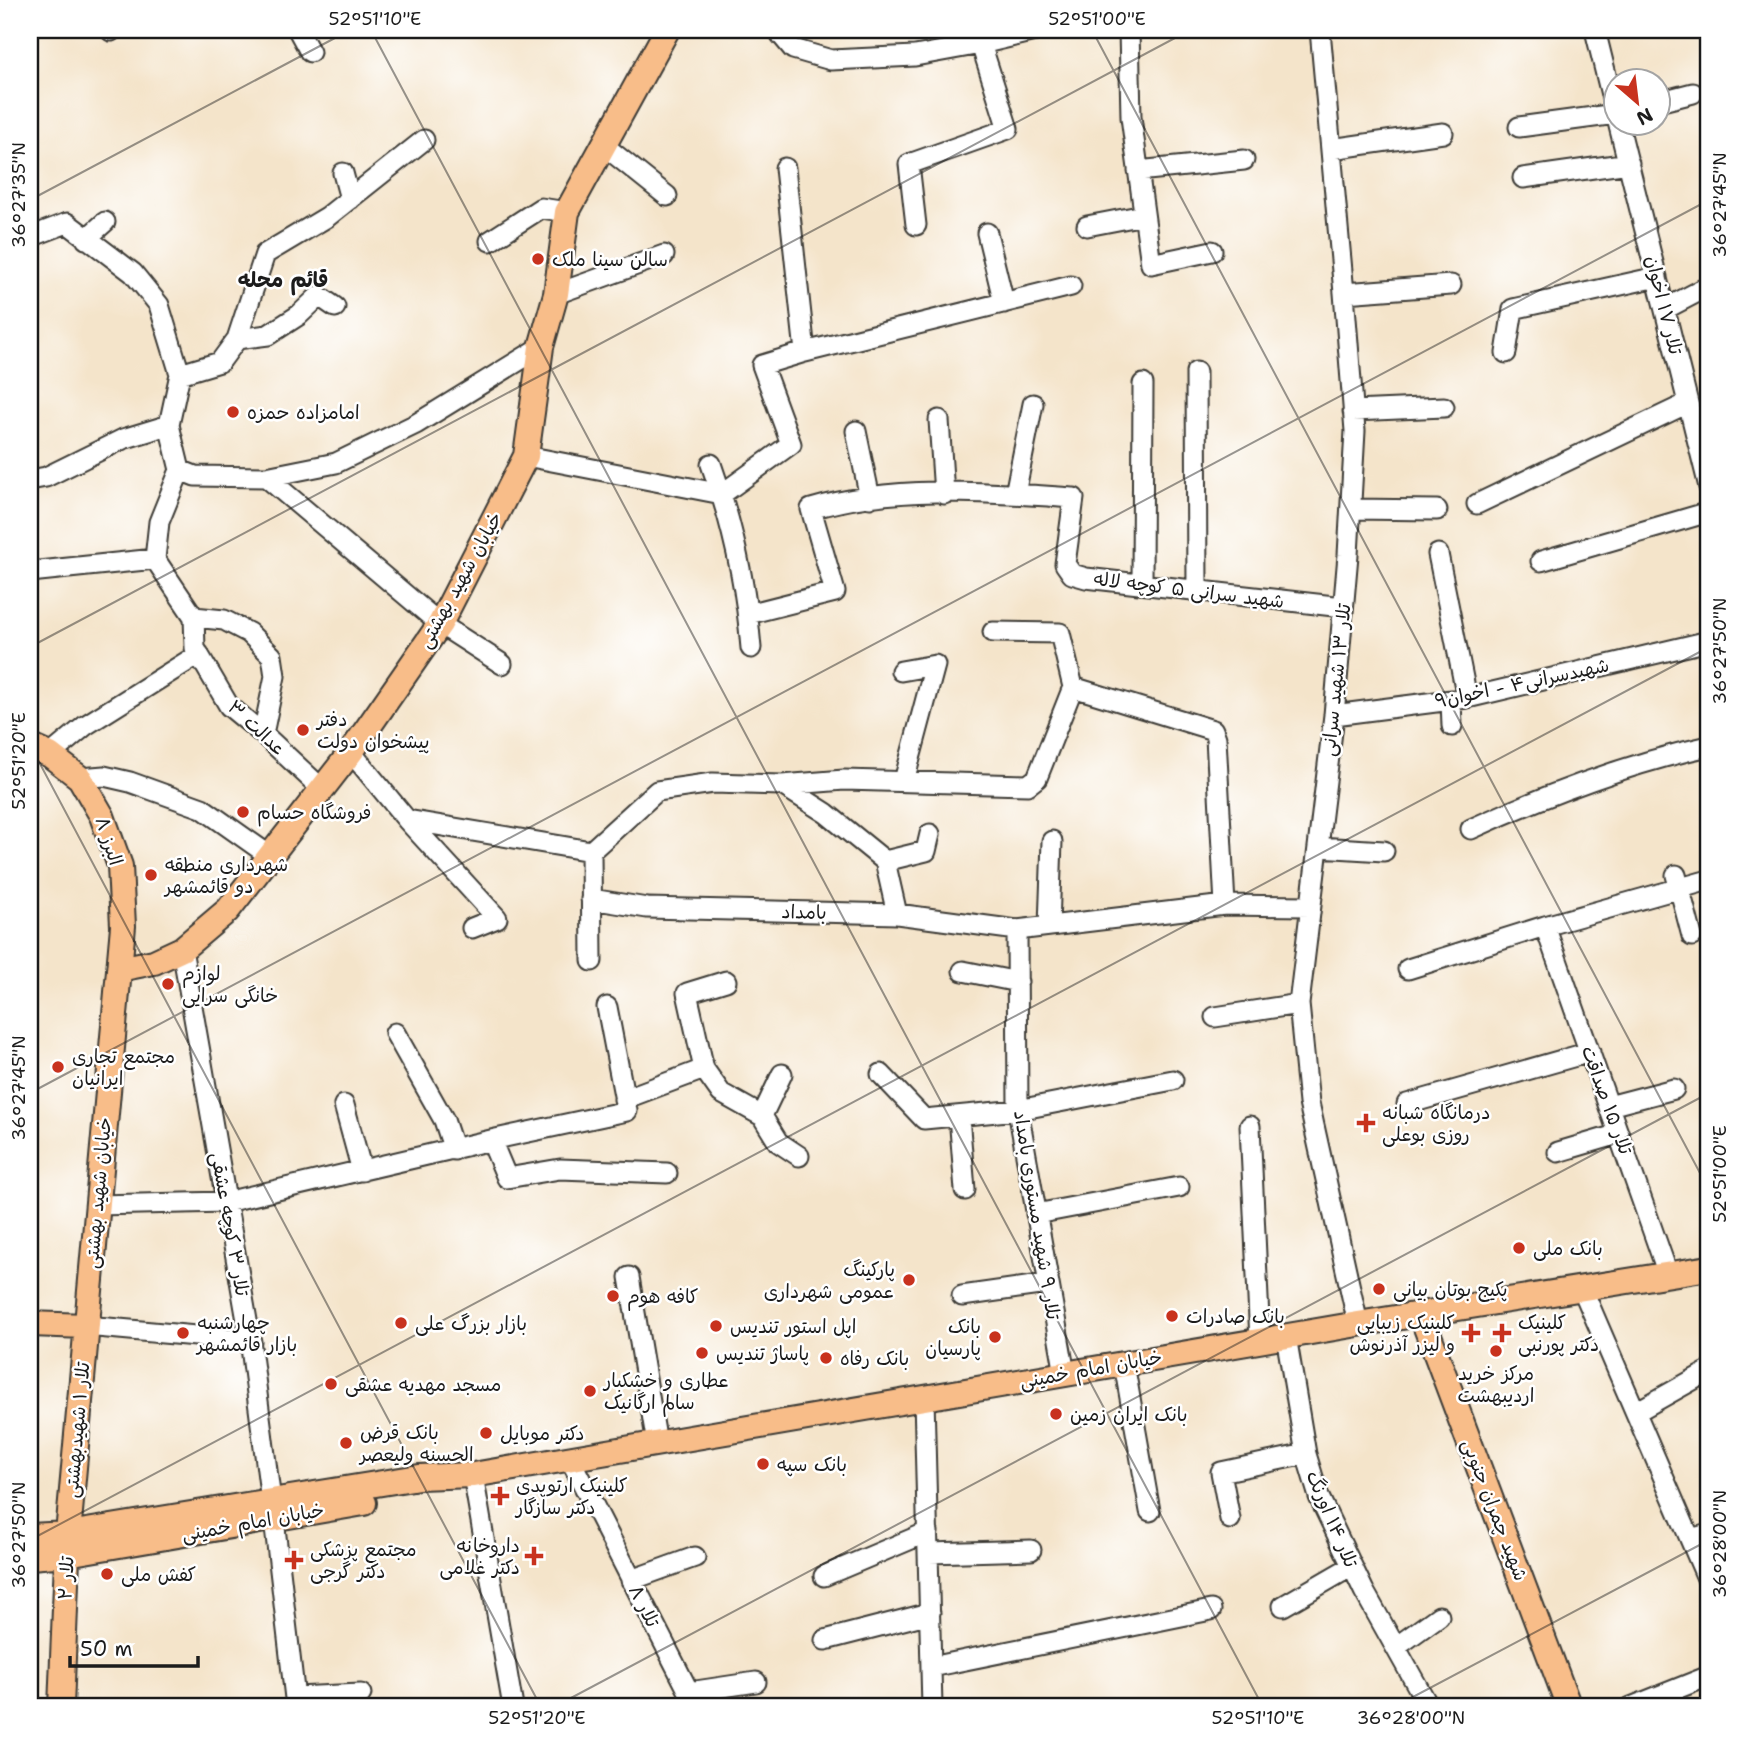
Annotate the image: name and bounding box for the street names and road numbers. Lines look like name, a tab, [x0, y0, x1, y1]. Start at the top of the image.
street label: تلار ۱۷ اخوان	[1640, 253, 1688, 357]
street label: خیابان شهید بهشتی	[412, 507, 508, 653]
street label: شهید سرانی ۵ کوچه لاله	[1092, 566, 1286, 614]
street label: تلار ۱۳ شهید سرانی	[1316, 602, 1357, 758]
street label: شهیدسرانی۴ - اخوان۹	[1433, 652, 1611, 714]
street label: عدالت ۳	[223, 695, 291, 761]
street label: البرز ۸	[89, 813, 129, 869]
street label: بامداد	[781, 899, 827, 925]
street label: تلار ۱۵ صداقت	[1576, 1042, 1638, 1158]
street label: تلار ۹ شهید مستوری بامداد	[1008, 1109, 1066, 1322]
street label: خیابان شهید بهشتی	[79, 1116, 117, 1270]
street label: تلار ۳ کوچه عشقی	[205, 1150, 255, 1298]
street label: خیابان امام خمینی	[1018, 1344, 1165, 1396]
street label: تلار ۱ شهیدبهشتی	[59, 1360, 95, 1499]
street label: شهید چمران جنوبی	[1456, 1436, 1534, 1584]
street label: تلار ۱۴ اورنگ	[1300, 1467, 1364, 1572]
street label: خیابان امام خمینی	[180, 1497, 327, 1549]
street label: تلار ۲	[52, 1555, 80, 1601]
street label: تلار ۸	[623, 1581, 665, 1632]

